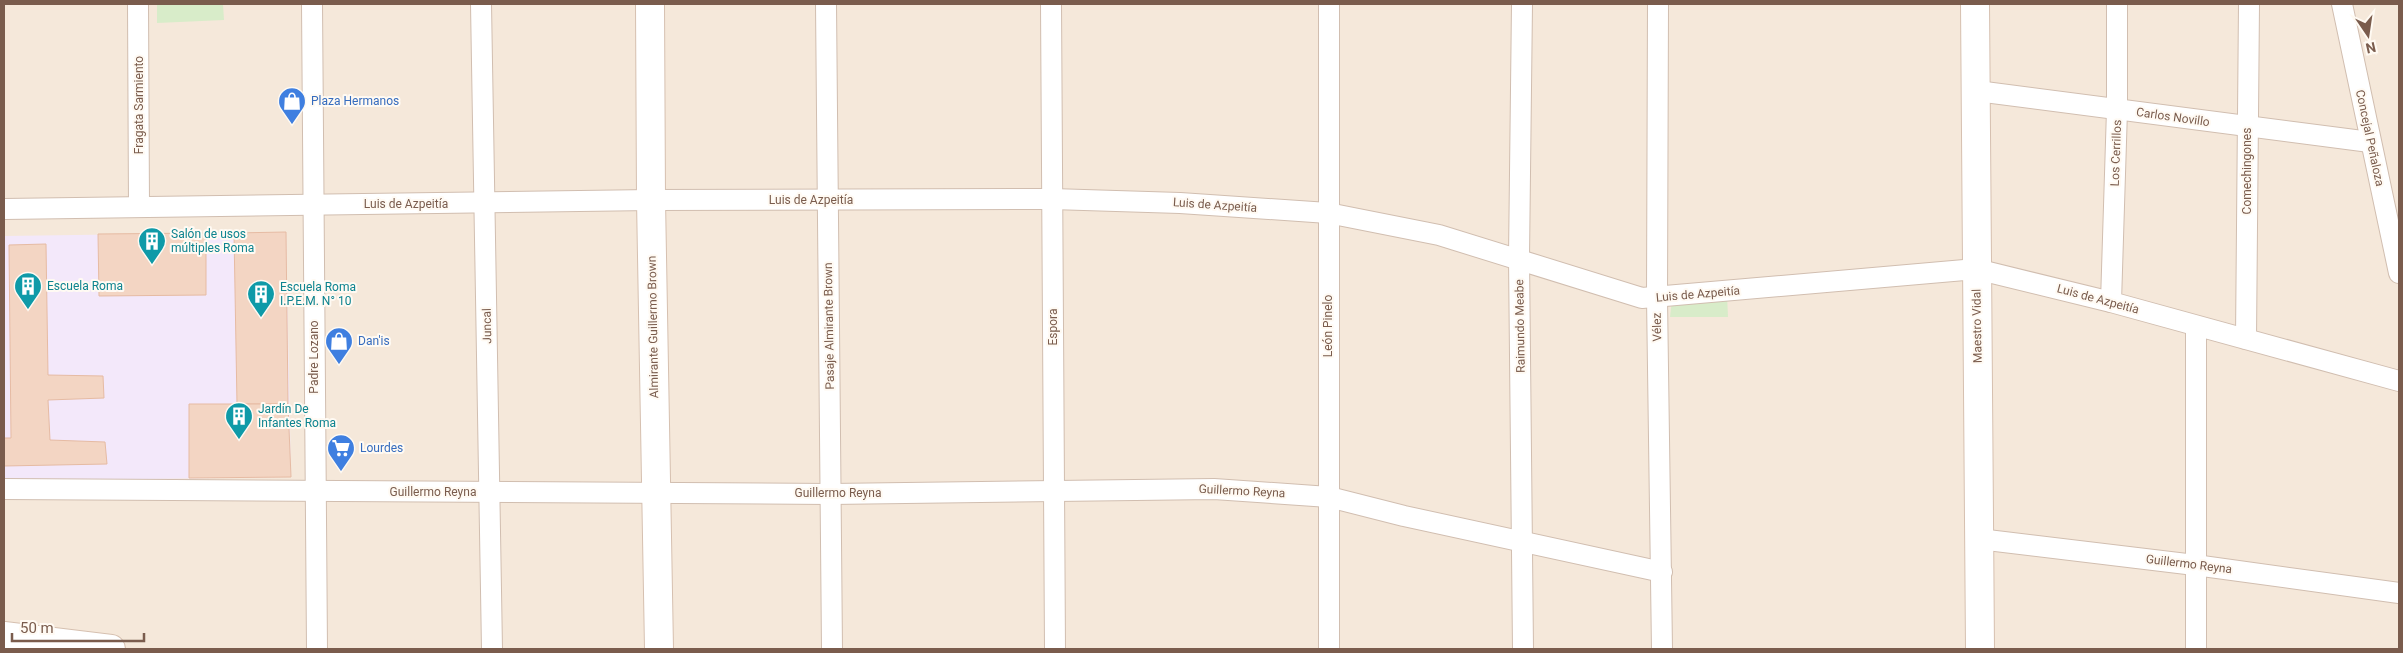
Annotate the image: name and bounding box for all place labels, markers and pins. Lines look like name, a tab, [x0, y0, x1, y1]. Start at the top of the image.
shop icon: Plaza Hermanos	[277, 86, 307, 125]
place label: Plaza Hermanos	[311, 94, 399, 108]
building icon: Salón de usos múltiples Roma	[137, 226, 167, 265]
place label: Salón de usos múltiples Roma	[171, 227, 254, 255]
building icon: Escuela Roma	[13, 271, 43, 310]
place label: Escuela Roma	[47, 279, 123, 293]
building icon: Escuela Roma I.P.E.M. N° 10	[246, 279, 276, 318]
place label: Escuela Roma I.P.E.M. N° 10	[280, 280, 356, 308]
shop icon: Dan'is	[324, 326, 354, 365]
place label: Dan'is	[358, 334, 390, 348]
building icon: Jardín De Infantes Roma	[224, 401, 254, 440]
place label: Jardín De Infantes Roma	[258, 402, 336, 430]
supermarket icon: Lourdes	[326, 433, 356, 472]
place label: Lourdes	[360, 441, 403, 455]

